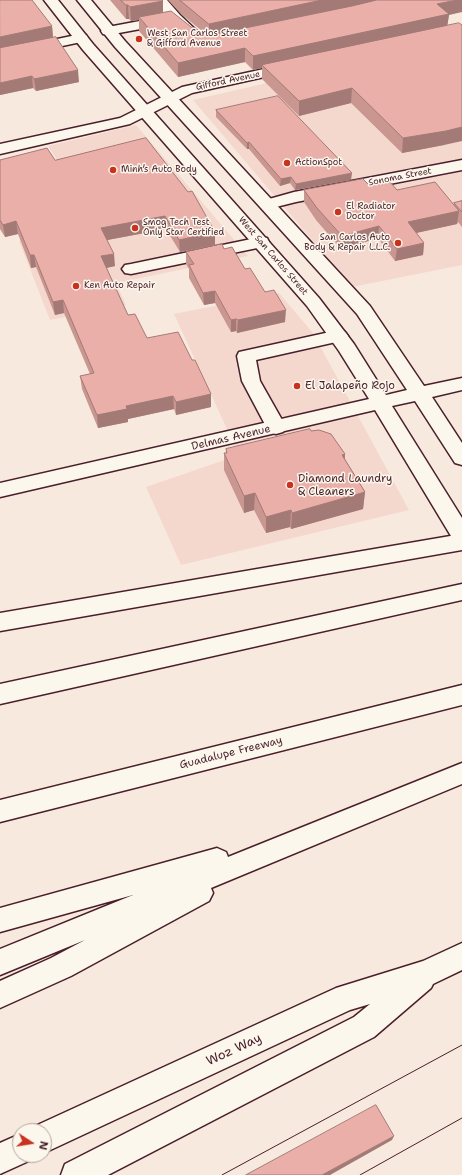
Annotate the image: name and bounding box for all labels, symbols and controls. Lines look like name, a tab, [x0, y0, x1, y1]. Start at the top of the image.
place label: West San Carlos Street & Gifford Avenue	[147, 29, 247, 50]
marker: West San Carlos Street & Gifford Avenue	[134, 34, 144, 44]
street label: Gifford Avenue	[195, 69, 261, 93]
marker: ActionSpot	[282, 158, 292, 168]
place label: ActionSpot	[295, 158, 342, 168]
marker: Minh’s Auto Body	[108, 165, 118, 175]
place label: Minh’s Auto Body	[121, 165, 197, 175]
street label: Sonoma Street	[368, 166, 432, 188]
place label: El Radiator Doctor	[346, 202, 396, 223]
marker: El Radiator Doctor	[333, 207, 343, 217]
street label: West San Carlos Street	[236, 215, 310, 297]
place label: Smog Tech Test Only Star Certified	[143, 218, 224, 239]
marker: Smog Tech Test Only Star Certified	[130, 223, 140, 233]
place label: San Carlos Auto Body & Repair L.L.C.	[304, 233, 390, 254]
marker: San Carlos Auto Body & Repair L.L.C.	[393, 238, 403, 248]
marker: Ken Auto Repair	[71, 281, 81, 291]
place label: Ken Auto Repair	[84, 281, 155, 291]
place label: El Jalapeño Rojo	[305, 379, 395, 393]
marker: El Jalapeño Rojo	[292, 381, 302, 391]
street label: Delmas Avenue	[190, 422, 272, 454]
place label: Diamond Laundry & Cleaners	[298, 472, 392, 498]
marker: Diamond Laundry & Cleaners	[285, 480, 295, 490]
street label: Guadalupe Freeway	[178, 734, 284, 772]
street label: Woz Way	[204, 1030, 264, 1070]
north arrow	[12, 1123, 52, 1163]
text: N	[35, 1140, 51, 1151]

